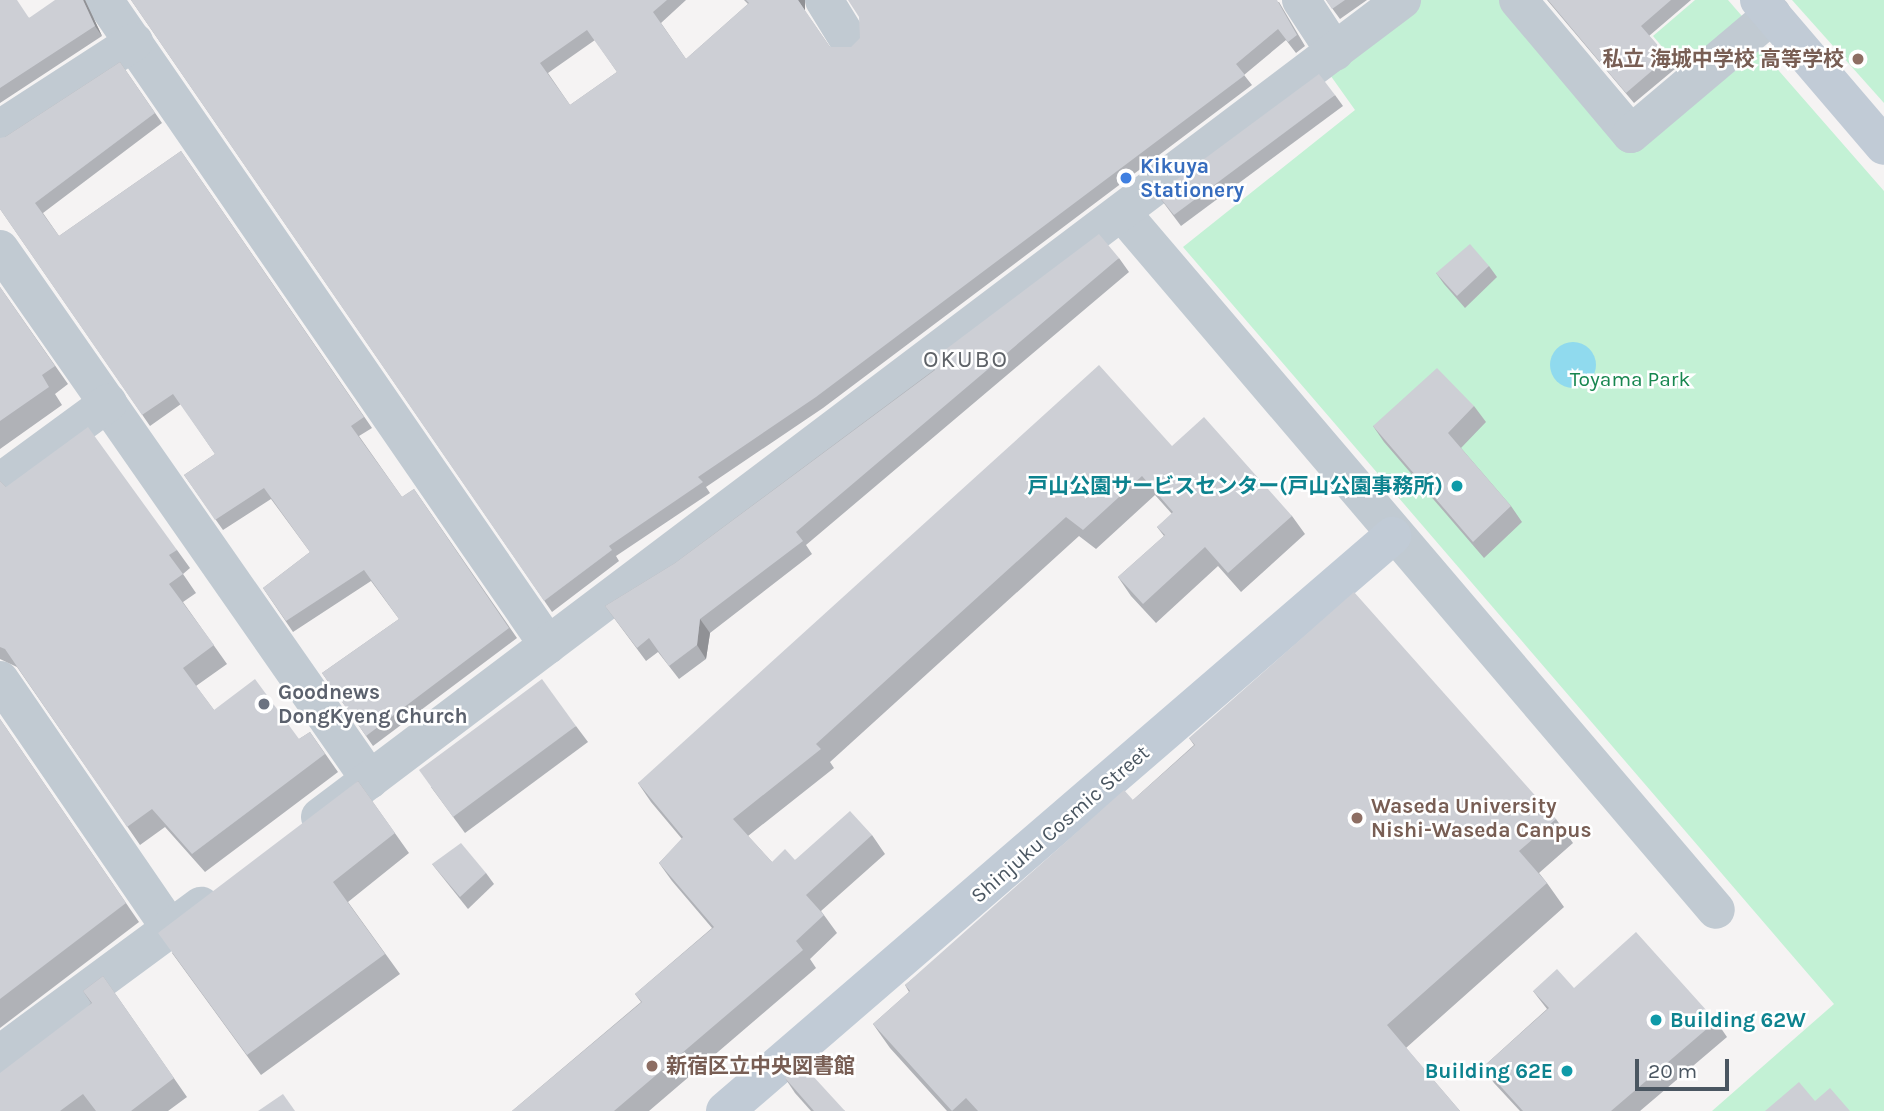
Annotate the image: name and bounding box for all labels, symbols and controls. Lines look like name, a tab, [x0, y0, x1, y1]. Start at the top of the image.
place label: 私立 海城中学校 高等学校	[1602, 46, 1844, 72]
marker: 私立 海城中学校 高等学校	[1850, 51, 1866, 67]
place label: Kikuya Stationery	[1140, 153, 1244, 203]
marker: Kikuya Stationery	[1118, 170, 1134, 186]
district label: OKUBO	[924, 346, 1008, 374]
park label: Toyama Park	[1570, 366, 1690, 392]
place label: 戸山公園サービスセンター(戸山公園事務所)	[1027, 473, 1443, 499]
marker: 戸山公園サービスセンター(戸山公園事務所)	[1449, 478, 1465, 494]
place label: Goodnews DongKyeng Church	[278, 679, 468, 729]
marker: Goodnews DongKyeng Church	[256, 696, 272, 712]
street label: Shinjuku Cosmic Street	[966, 740, 1154, 908]
place label: Waseda University Nishi-Waseda Canpus	[1371, 793, 1592, 843]
marker: Waseda University Nishi-Waseda Canpus	[1349, 810, 1365, 826]
place label: Building 62W	[1670, 1007, 1806, 1033]
marker: Building 62W	[1648, 1012, 1664, 1028]
scale bar	[1639, 1044, 1734, 1088]
place label: 新宿区立中央図書館	[666, 1053, 855, 1079]
marker: 新宿区立中央図書館	[644, 1058, 660, 1074]
place label: Building 62E	[1425, 1058, 1553, 1084]
text: 20 m	[1648, 1059, 1697, 1083]
marker: Building 62E	[1559, 1063, 1575, 1079]

